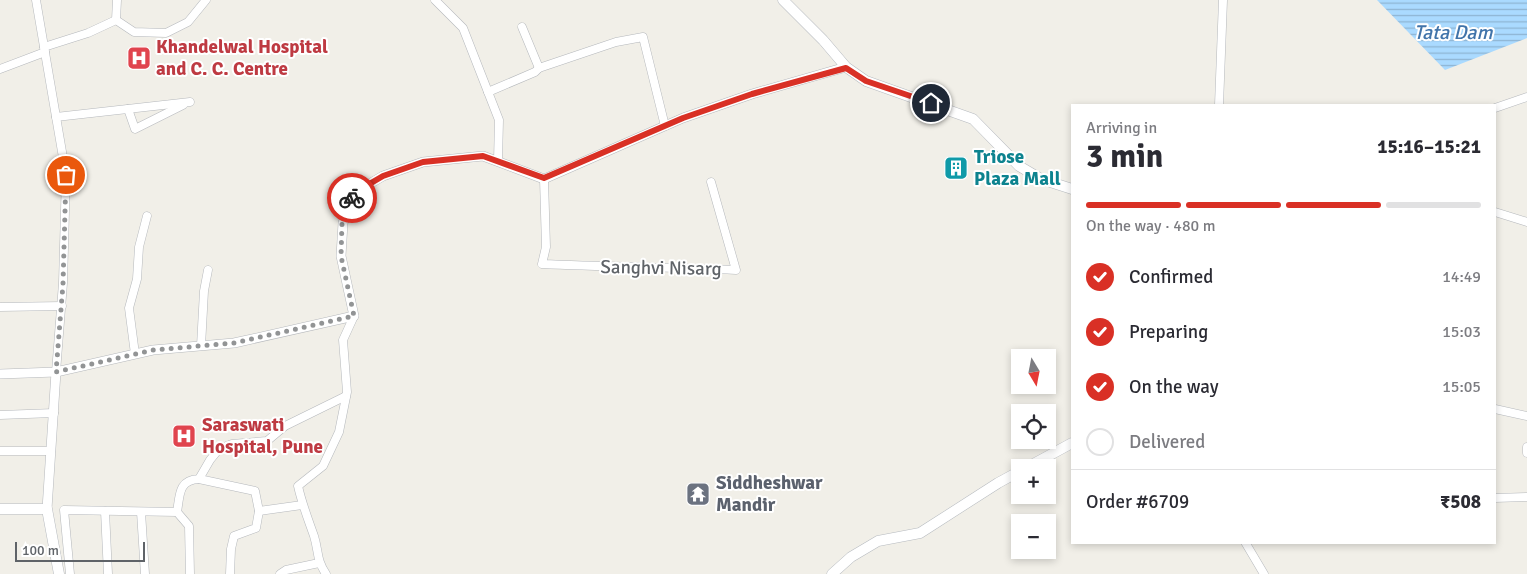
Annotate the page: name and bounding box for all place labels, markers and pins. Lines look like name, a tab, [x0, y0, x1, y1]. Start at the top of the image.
place label: Khandelwal Hospital and C. C. Centre	[156, 35, 328, 81]
hospital icon: Khandelwal Hospital and C. C. Centre	[126, 45, 152, 71]
pin	[910, 82, 952, 124]
place label: Triose Plaza Mall	[974, 145, 1061, 191]
pin	[45, 154, 87, 196]
building icon: Triose Plaza Mall	[943, 155, 969, 181]
place label: Saraswati Hospital, Pune	[202, 413, 323, 459]
hospital icon: Saraswati Hospital, Pune	[171, 423, 197, 449]
place label: Siddheshwar Mandir	[716, 471, 823, 517]
temple icon: Siddheshwar Mandir	[685, 481, 711, 507]

